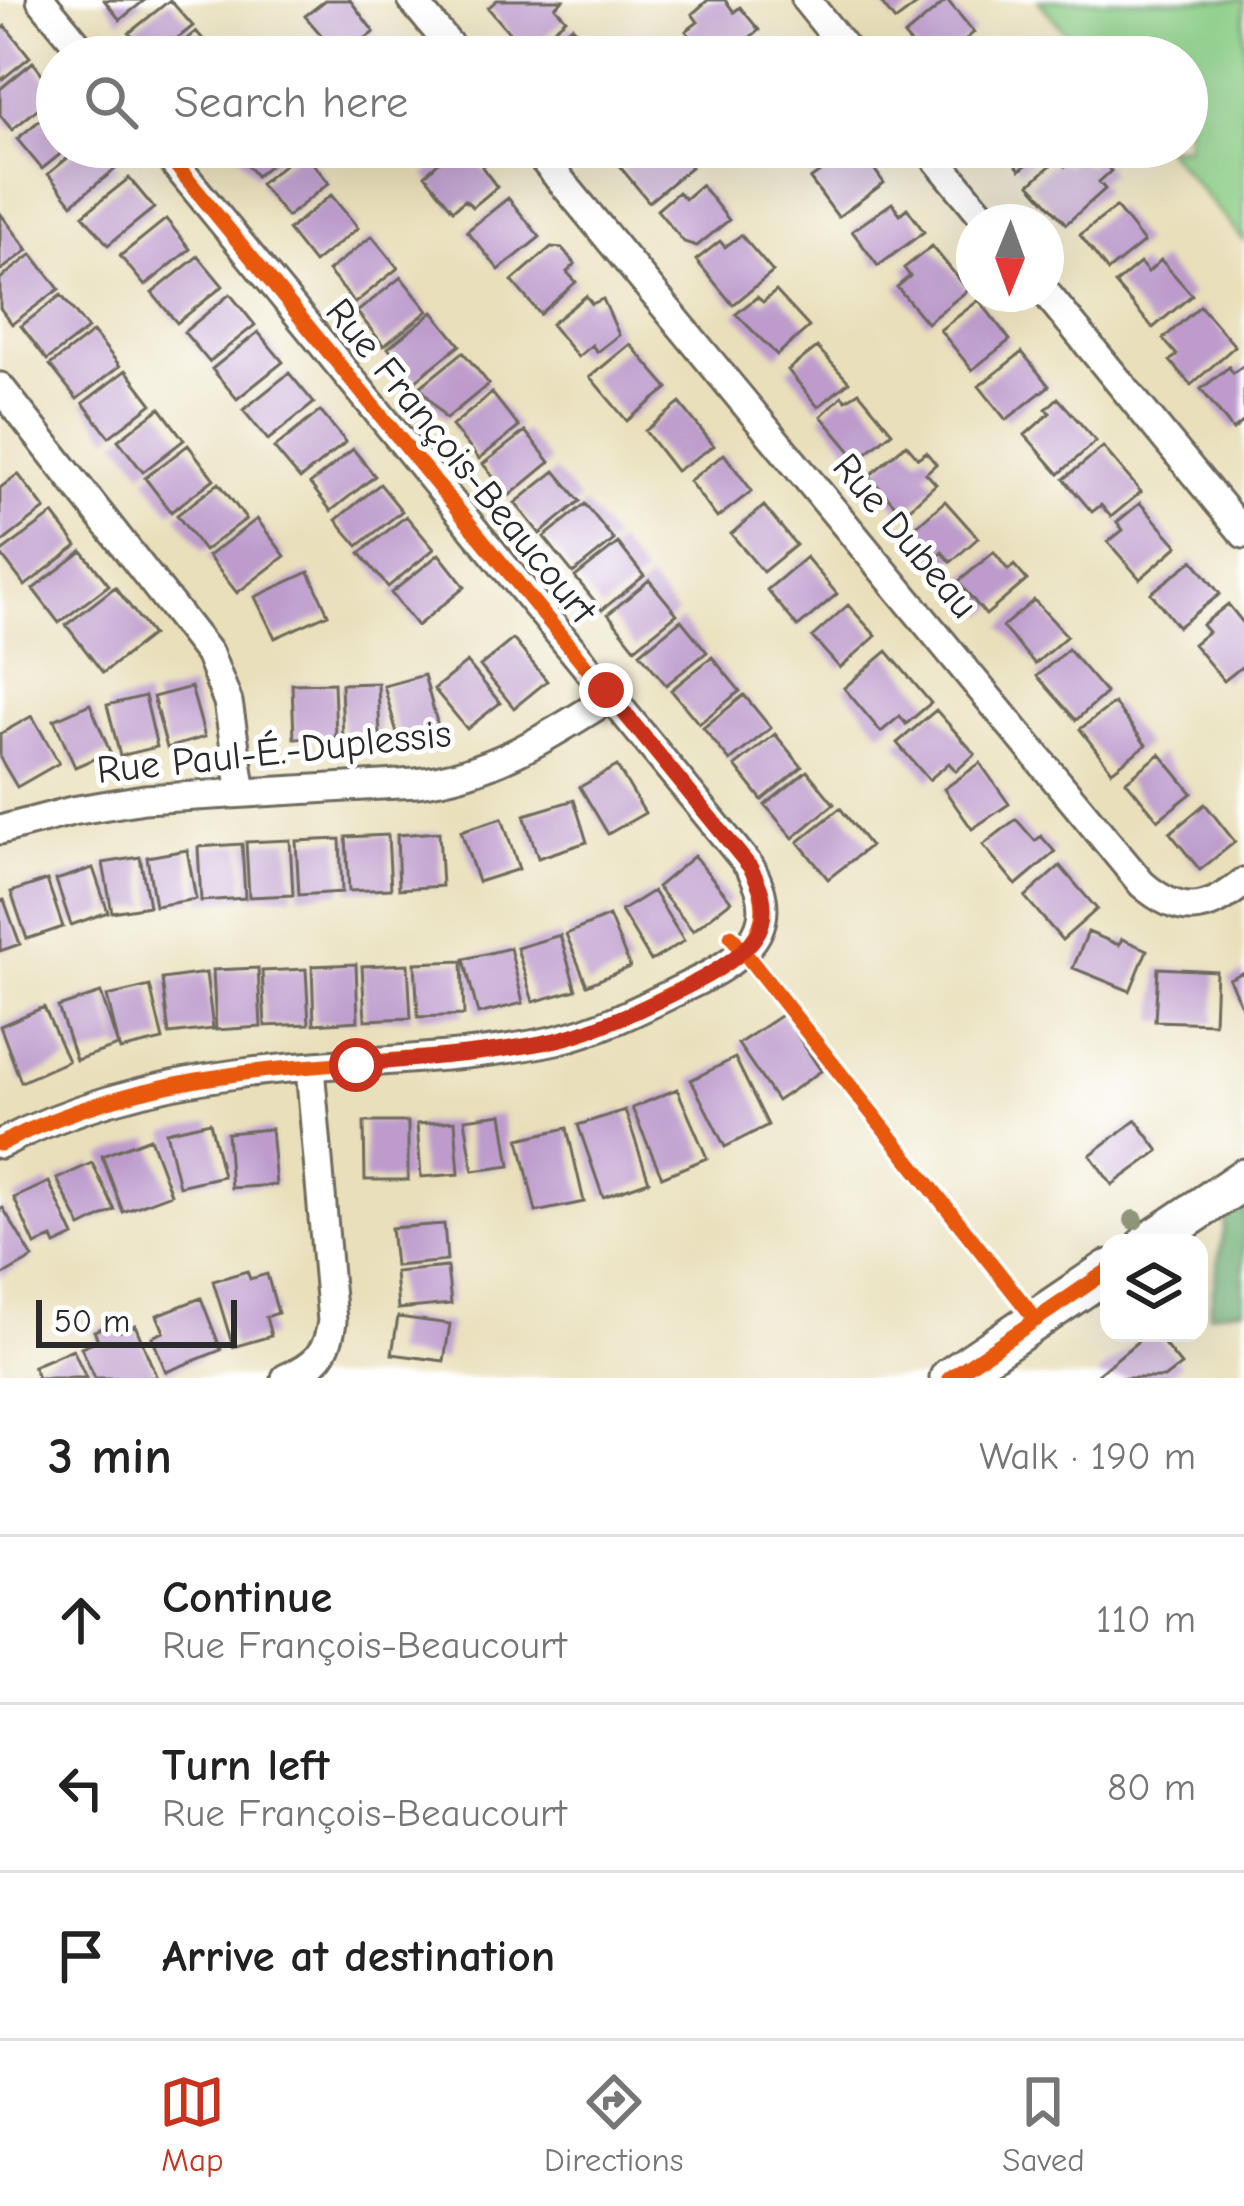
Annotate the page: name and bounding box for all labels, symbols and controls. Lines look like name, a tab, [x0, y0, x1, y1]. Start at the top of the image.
search box	[36, 36, 1208, 168]
icon: search	[78, 69, 144, 135]
text: Search here	[174, 76, 408, 128]
north arrow	[956, 204, 1064, 312]
street label: Rue François-Beaucourt	[316, 290, 607, 634]
street label: Rue Dubeau	[823, 445, 987, 627]
route end	[579, 663, 633, 717]
street label: Rue Paul-É.-Duplessis	[95, 711, 453, 793]
route start	[329, 1038, 383, 1092]
map controls	[1100, 1234, 1208, 1342]
button: layers	[1100, 1234, 1208, 1342]
scale bar	[36, 1294, 237, 1347]
text: 50 m	[54, 1302, 130, 1340]
text: 3 min	[48, 1427, 172, 1486]
text: Walk · 190 m	[979, 1434, 1196, 1479]
text: Continue	[162, 1571, 332, 1623]
icon: ahead	[48, 1587, 114, 1653]
text: 110 m	[1096, 1597, 1196, 1642]
text: Rue François-Beaucourt	[162, 1623, 567, 1668]
text: Turn left	[162, 1739, 329, 1791]
icon: left	[48, 1755, 114, 1821]
text: 80 m	[1107, 1765, 1196, 1810]
text: Rue François-Beaucourt	[162, 1791, 567, 1836]
icon: arrive	[48, 1923, 114, 1989]
text: Arrive at destination	[162, 1930, 555, 1982]
tab: Map	[159, 2069, 225, 2179]
tab: Directions	[544, 2069, 684, 2179]
tab: Saved	[1002, 2069, 1085, 2179]

